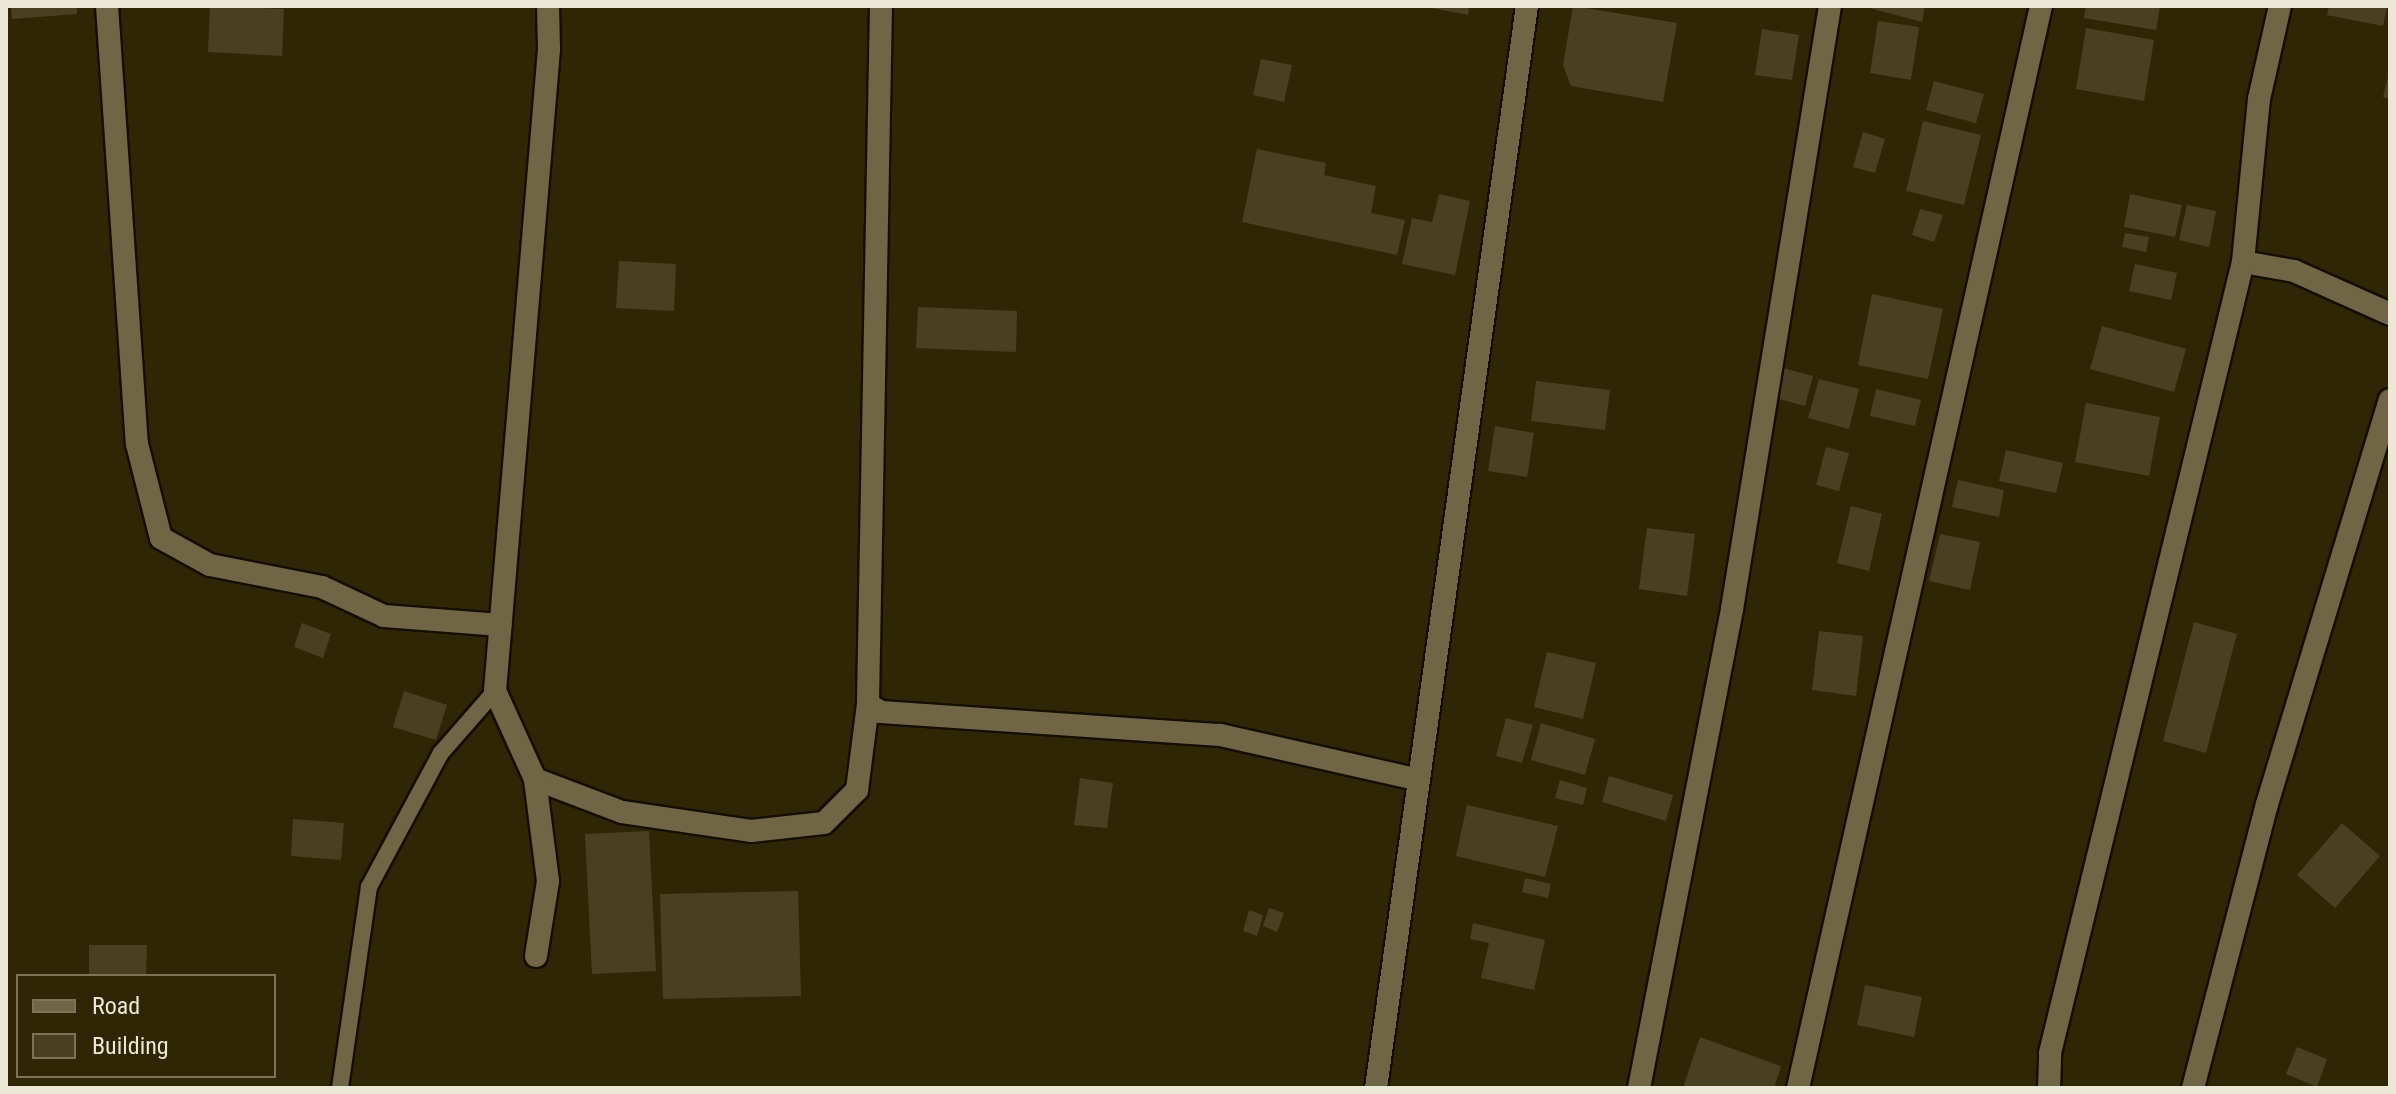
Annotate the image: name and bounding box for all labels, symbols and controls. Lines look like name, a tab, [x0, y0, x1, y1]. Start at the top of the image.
legend	[16, 974, 276, 1078]
text: Road	[92, 992, 140, 1020]
text: Building	[92, 1032, 169, 1060]

